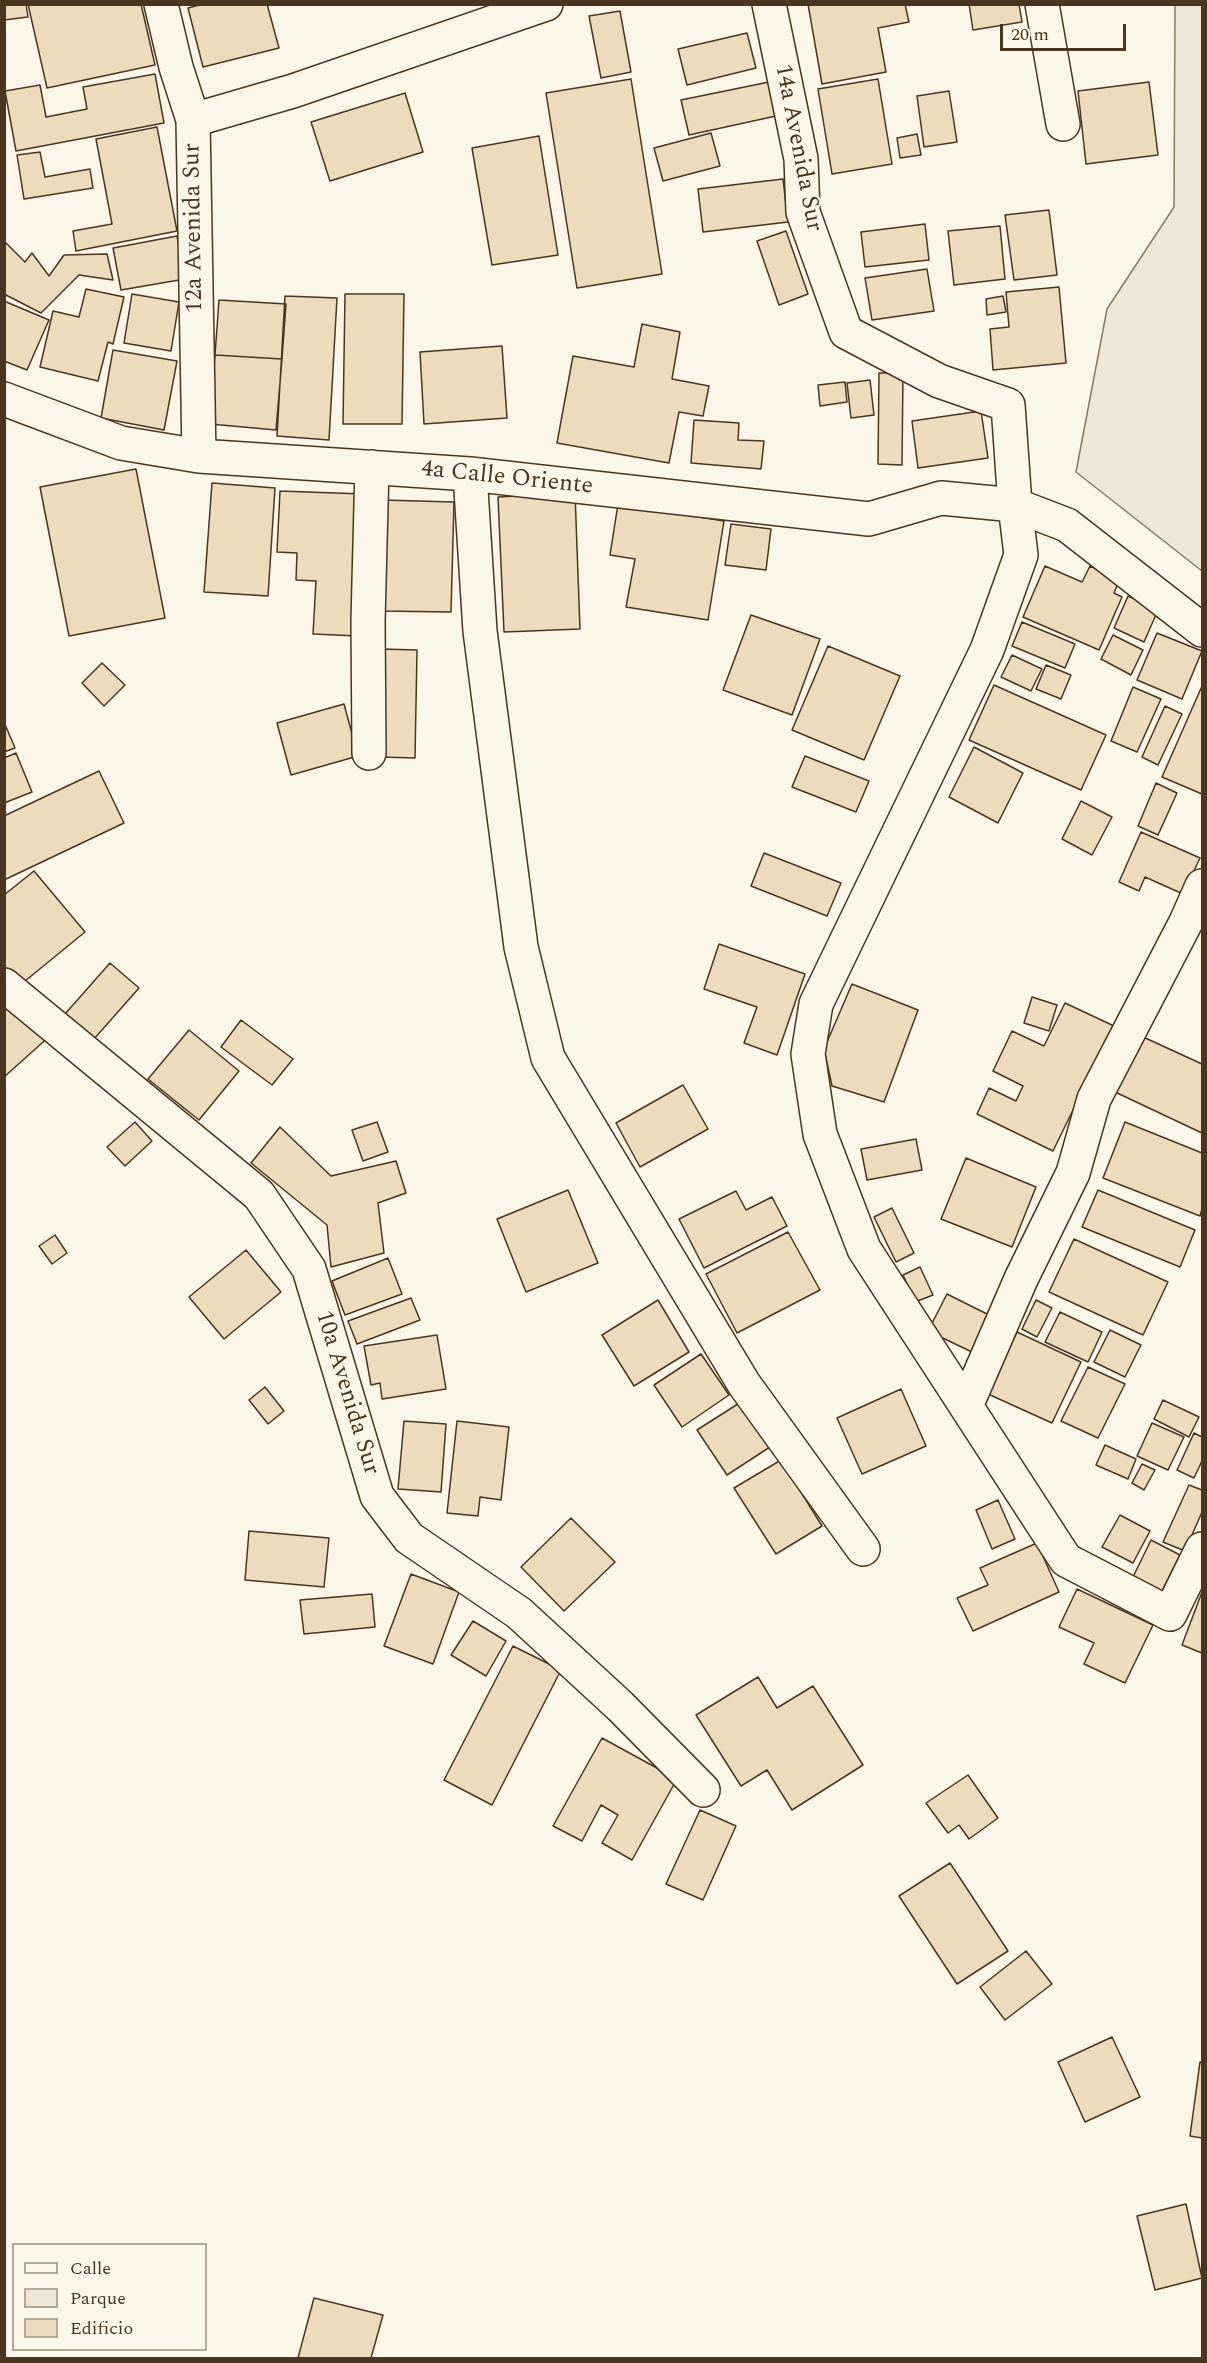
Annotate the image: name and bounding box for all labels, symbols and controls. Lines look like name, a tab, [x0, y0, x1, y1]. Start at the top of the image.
scale bar	[1003, 12, 1129, 50]
text: 20 m	[1011, 21, 1049, 48]
street label: 14a Avenida Sur	[767, 62, 827, 234]
street label: 12a Avenida Sur	[179, 143, 211, 313]
street label: 4a Calle Oriente	[420, 456, 594, 502]
street label: 10a Avenida Sur	[307, 1307, 385, 1479]
legend	[12, 2243, 207, 2351]
text: Calle	[70, 2255, 111, 2282]
text: Parque	[70, 2285, 126, 2312]
text: Edificio	[70, 2315, 133, 2342]

